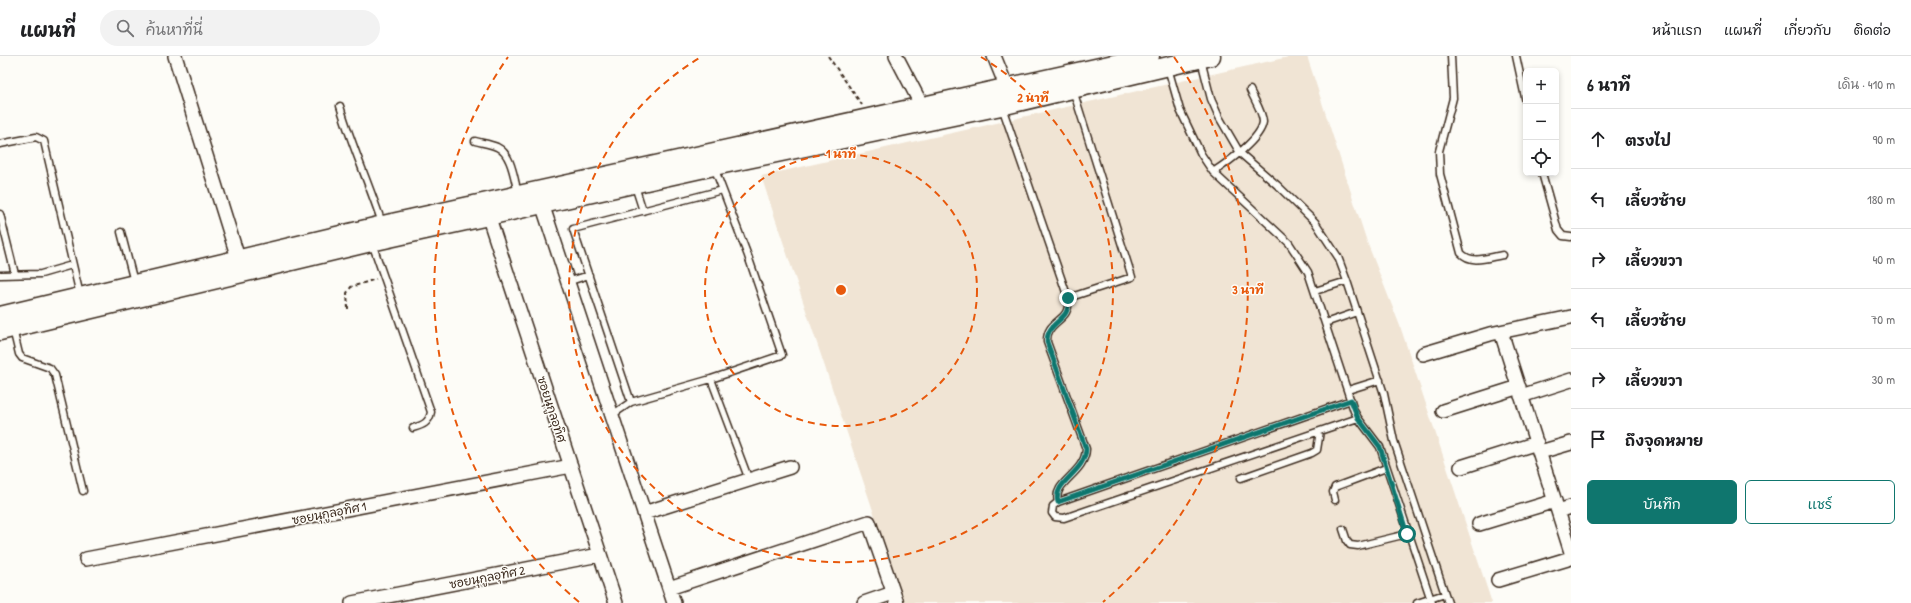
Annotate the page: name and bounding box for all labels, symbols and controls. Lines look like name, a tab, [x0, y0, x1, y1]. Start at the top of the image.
search box	[100, 10, 380, 46]
text: แผนที่	[20, 17, 76, 43]
icon: search	[114, 17, 136, 39]
text: ค้นหาที่นี่	[146, 19, 203, 40]
text: หน้าแรก	[1652, 20, 1702, 39]
text: แผนที่	[1724, 20, 1762, 39]
text: เกี่ยวกับ	[1784, 20, 1831, 39]
text: ติดต่อ	[1853, 20, 1891, 39]
map controls	[1523, 68, 1559, 176]
button: +	[1523, 68, 1559, 104]
text: 6 นาที	[1587, 73, 1630, 96]
text: เดิน · 410 m	[1837, 75, 1895, 93]
text: 2 นาที	[1017, 89, 1049, 106]
button: −	[1523, 104, 1559, 140]
icon: ahead	[1587, 128, 1609, 150]
text: ตรงไป	[1625, 130, 1671, 151]
text: 90 m	[1873, 130, 1895, 148]
button: locate	[1523, 140, 1559, 176]
text: 1 นาที	[826, 145, 856, 162]
icon: left	[1587, 188, 1609, 210]
text: เลี้ยวซ้าย	[1625, 190, 1686, 211]
text: 180 m	[1867, 190, 1895, 208]
icon: right	[1587, 248, 1609, 270]
text: เลี้ยวขวา	[1625, 250, 1683, 271]
text: 40 m	[1872, 250, 1895, 268]
text: 3 นาที	[1232, 281, 1264, 298]
centre of rings	[834, 283, 848, 297]
route end	[1059, 289, 1077, 307]
icon: left	[1587, 308, 1609, 330]
text: เลี้ยวซ้าย	[1625, 310, 1686, 331]
text: 70 m	[1871, 310, 1895, 328]
icon: right	[1587, 368, 1609, 390]
text: เลี้ยวขวา	[1625, 370, 1683, 391]
text: 30 m	[1872, 370, 1895, 388]
street label: ซอยนุกูลอุทิศ	[532, 374, 571, 446]
icon: arrive	[1587, 428, 1609, 450]
text: ถึงจุดหมาย	[1625, 430, 1703, 451]
button: บันทึก	[1587, 480, 1737, 524]
button: แชร์	[1745, 480, 1895, 524]
street label: ซอยนุกูลอุทิศ 1	[290, 497, 368, 530]
route start	[1398, 525, 1416, 543]
street label: ซอยนุกูลอุทิศ 2	[448, 561, 527, 594]

